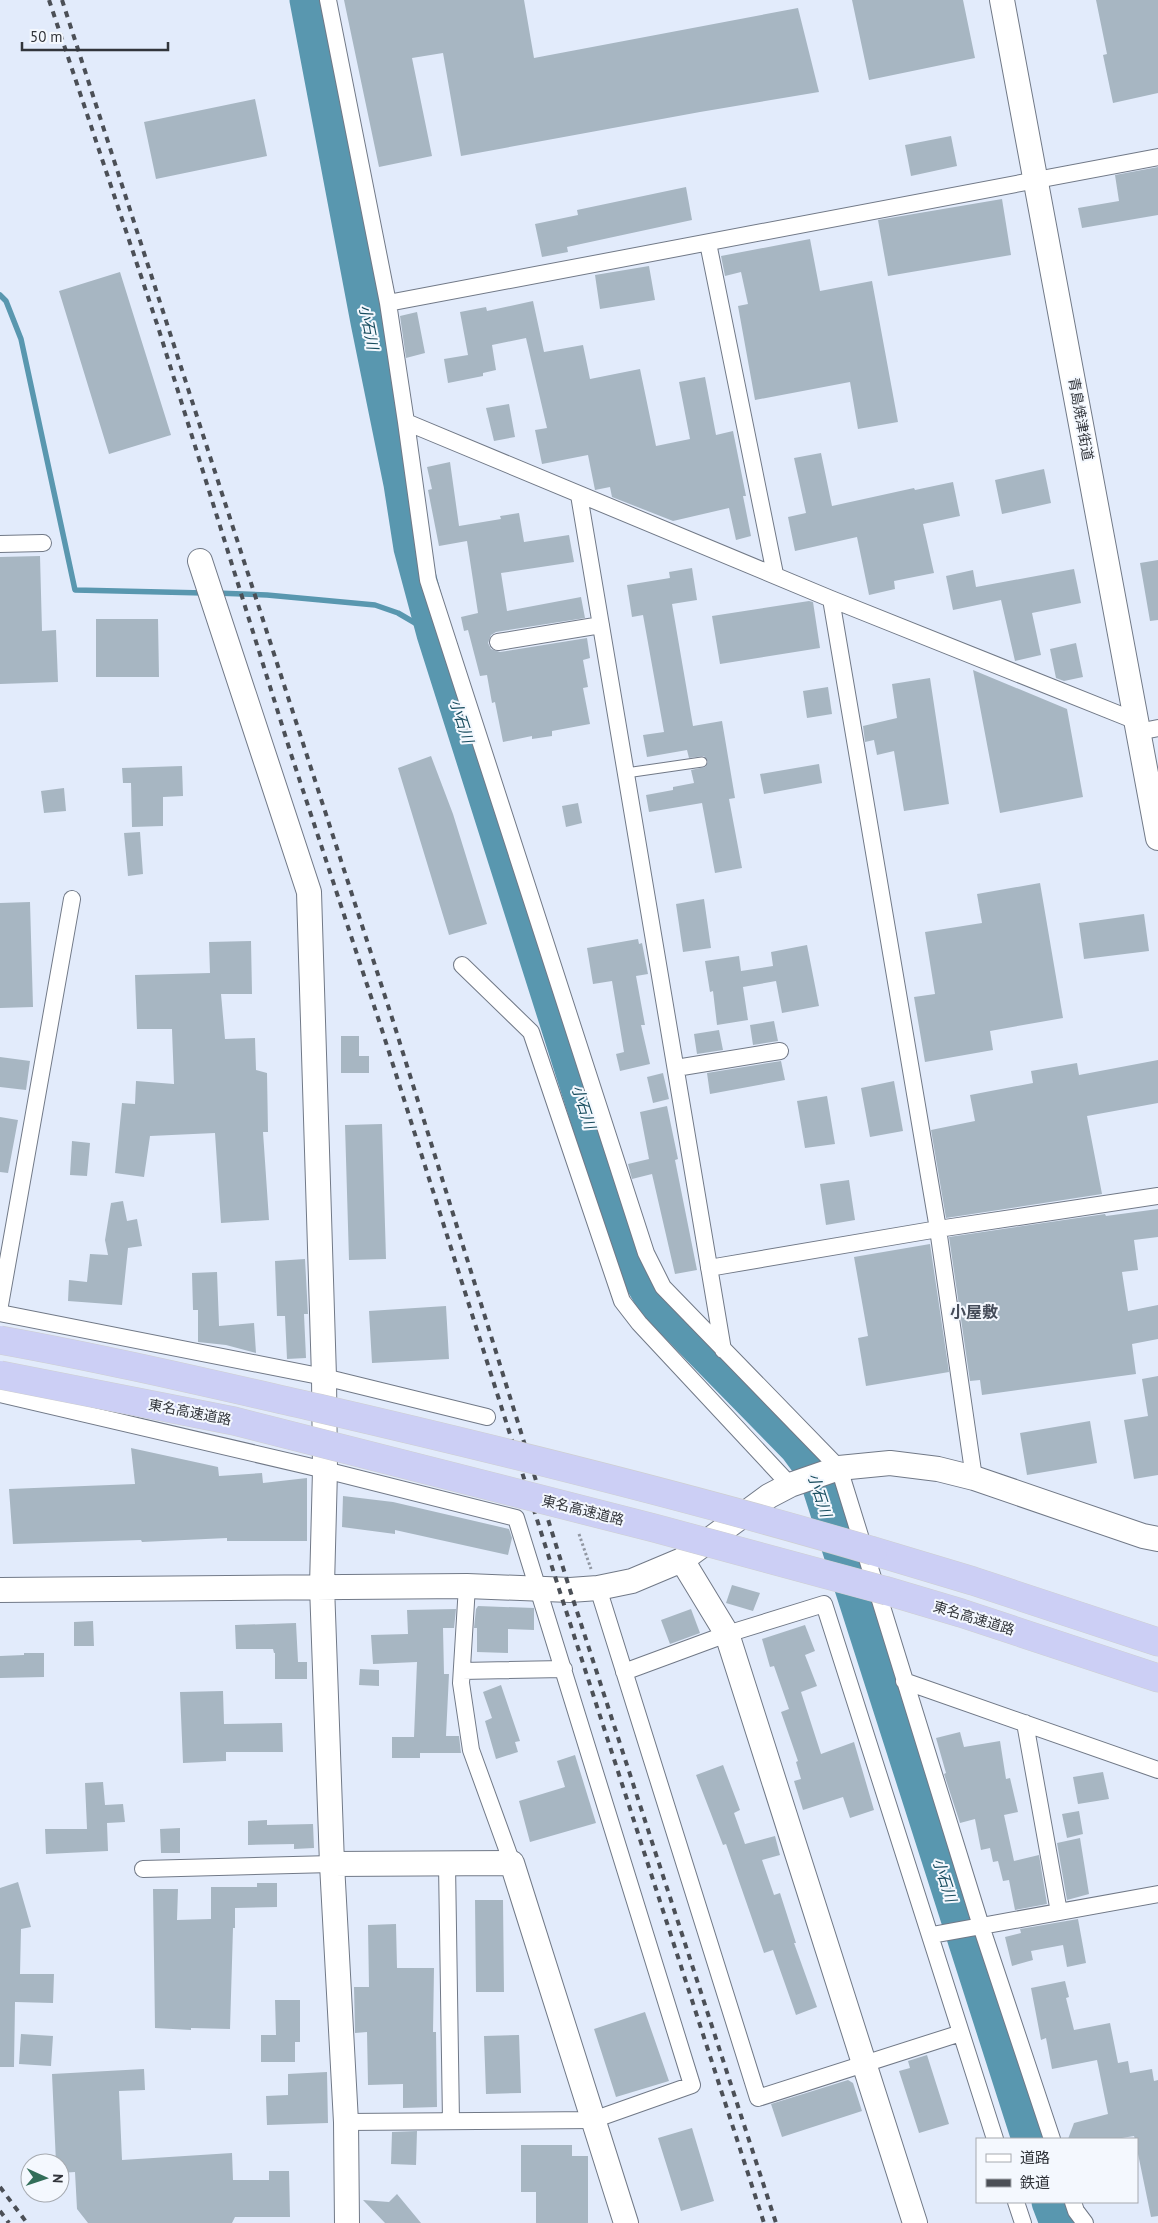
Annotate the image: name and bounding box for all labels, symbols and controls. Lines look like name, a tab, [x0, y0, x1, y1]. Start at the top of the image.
scale bar	[22, 20, 169, 52]
text: 50 m	[30, 27, 63, 46]
water label: 小石川	[355, 303, 383, 353]
street label: 青島焼津街道	[1065, 376, 1097, 462]
water label: 小石川	[446, 697, 479, 747]
water label: 小石川	[568, 1083, 601, 1133]
district label: 小屋敷	[950, 1302, 998, 1322]
street label: 東名高速道路	[147, 1395, 233, 1429]
water label: 小石川	[804, 1471, 837, 1521]
street label: 東名高速道路	[540, 1491, 626, 1529]
street label: 東名高速道路	[931, 1597, 1017, 1639]
water label: 小石川	[929, 1856, 962, 1906]
legend	[976, 2138, 1138, 2203]
text: 道路	[1020, 2148, 1050, 2167]
north arrow	[20, 2153, 70, 2203]
text: 鉄道	[1020, 2173, 1050, 2192]
text: N	[49, 2174, 67, 2184]

